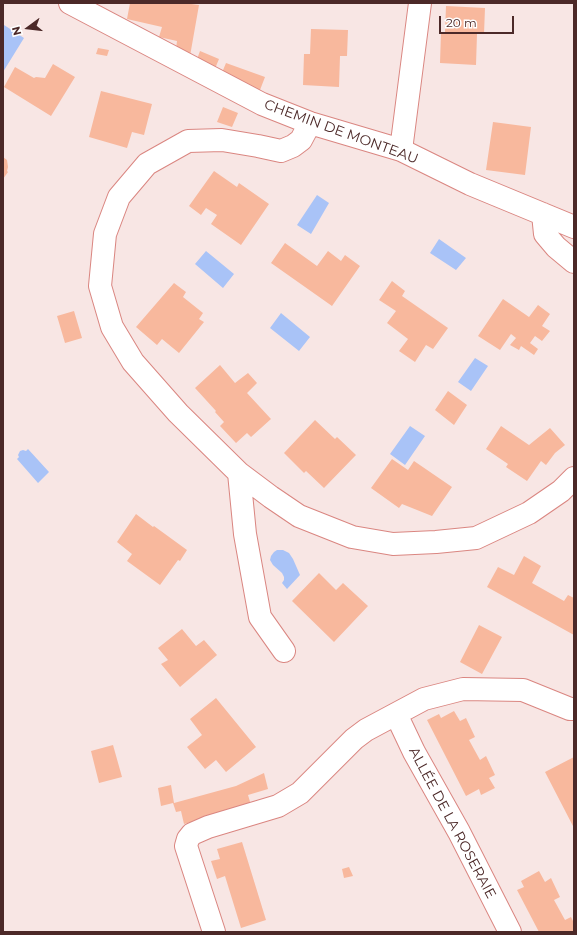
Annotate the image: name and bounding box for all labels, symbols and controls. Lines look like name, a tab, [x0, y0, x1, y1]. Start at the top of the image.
north arrow	[8, 8, 48, 48]
scale bar	[441, 8, 516, 34]
text: 20 m	[446, 15, 477, 30]
text: N	[8, 25, 24, 37]
street label: CHEMIN DE MONTEAU	[262, 96, 420, 168]
street label: ALLÉE DE LA ROSERAIE	[405, 744, 499, 902]

